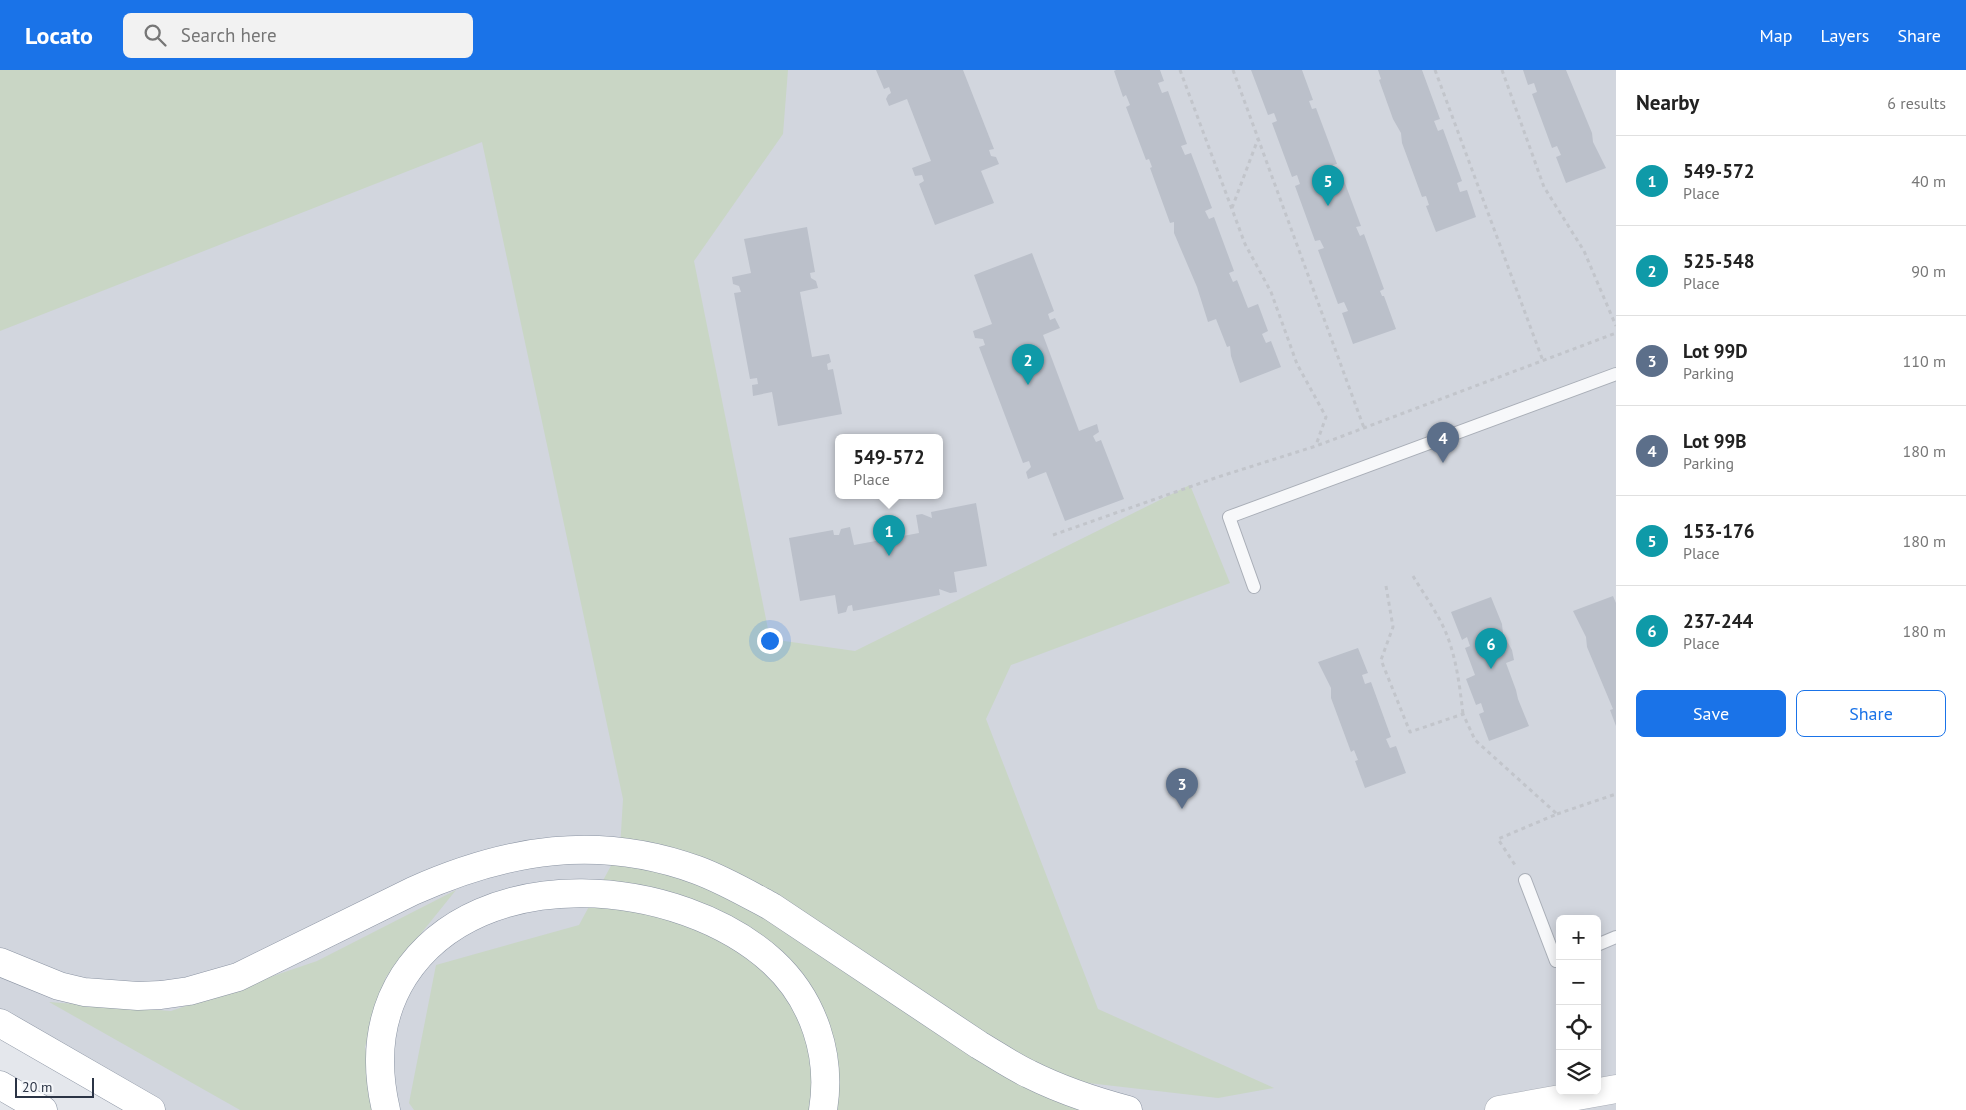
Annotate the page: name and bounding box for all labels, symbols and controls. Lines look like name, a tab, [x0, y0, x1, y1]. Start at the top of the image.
search box	[123, 13, 473, 58]
text: Locato	[25, 20, 93, 51]
icon: search	[141, 21, 169, 49]
text: Search here	[181, 23, 277, 47]
text: Map	[1760, 24, 1792, 47]
text: Layers	[1820, 24, 1869, 47]
text: Share	[1897, 24, 1941, 47]
text: Nearby	[1636, 89, 1699, 116]
text: 6 results	[1887, 93, 1946, 113]
text: 549-572	[1683, 159, 1754, 183]
pin: 5	[1312, 165, 1344, 206]
text: 1	[1647, 171, 1657, 191]
text: 40 m	[1911, 171, 1946, 191]
text: Place	[1683, 183, 1720, 203]
text: 525-548	[1683, 249, 1754, 273]
text: 2	[1647, 261, 1657, 281]
text: 90 m	[1911, 261, 1946, 281]
text: Place	[1683, 273, 1720, 293]
text: Lot 99D	[1683, 339, 1748, 363]
pin: 2	[1012, 344, 1044, 385]
text: 3	[1647, 351, 1657, 371]
text: 110 m	[1903, 351, 1946, 371]
text: Parking	[1683, 363, 1734, 383]
pin: 4	[1427, 422, 1459, 463]
text: Lot 99B	[1683, 429, 1747, 453]
popup	[835, 434, 943, 499]
text: 4	[1647, 441, 1657, 461]
text: 180 m	[1903, 441, 1946, 461]
text: 549-572	[853, 445, 925, 469]
text: Parking	[1683, 453, 1734, 473]
text: Place	[853, 469, 890, 489]
pin: 1	[873, 515, 905, 556]
text: 153-176	[1683, 519, 1754, 543]
text: 5	[1647, 531, 1657, 551]
text: 180 m	[1903, 531, 1946, 551]
text: Place	[1683, 543, 1720, 563]
text: 237-244	[1683, 609, 1753, 633]
text: 6	[1647, 621, 1657, 641]
text: 180 m	[1903, 621, 1946, 641]
your location	[757, 628, 783, 654]
pin: 6	[1475, 628, 1507, 669]
text: Place	[1683, 633, 1720, 653]
button: Save	[1636, 690, 1786, 737]
button: Share	[1796, 690, 1946, 737]
pin: 3	[1166, 768, 1198, 809]
map controls	[1556, 915, 1601, 1095]
button: +	[1556, 915, 1601, 960]
button: −	[1556, 960, 1601, 1005]
button: locate	[1556, 1005, 1601, 1050]
button: layers	[1556, 1050, 1601, 1095]
scale bar	[15, 1075, 94, 1098]
text: 20 m	[22, 1078, 52, 1096]

